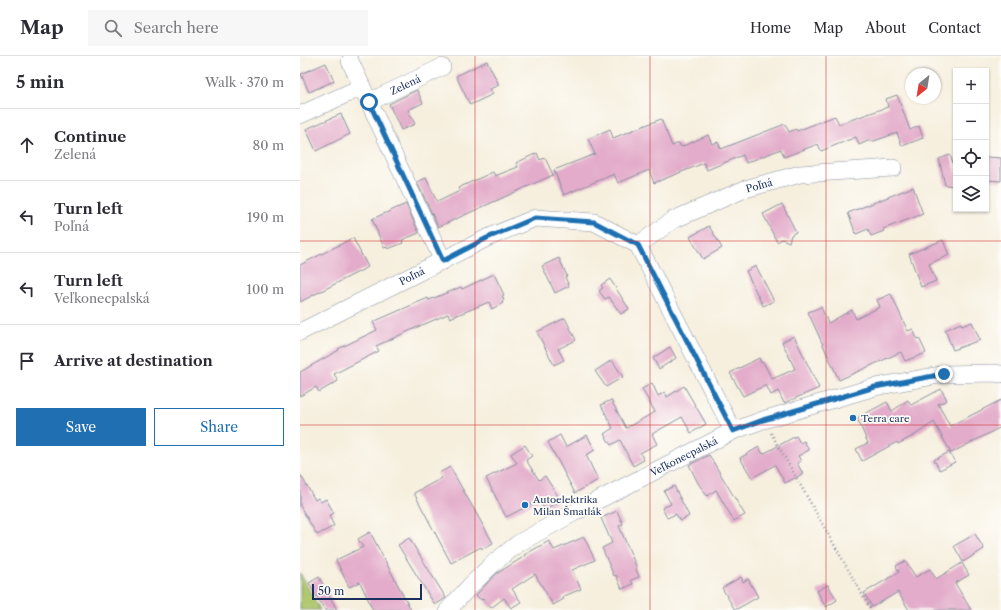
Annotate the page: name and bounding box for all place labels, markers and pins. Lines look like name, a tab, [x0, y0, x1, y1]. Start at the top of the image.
place label: Terra care	[861, 412, 910, 425]
marker: Terra care	[848, 413, 858, 423]
place label: Autoelektrika Milan Šmatlák	[532, 493, 603, 518]
marker: Autoelektrika Milan Šmatlák	[520, 500, 530, 510]

